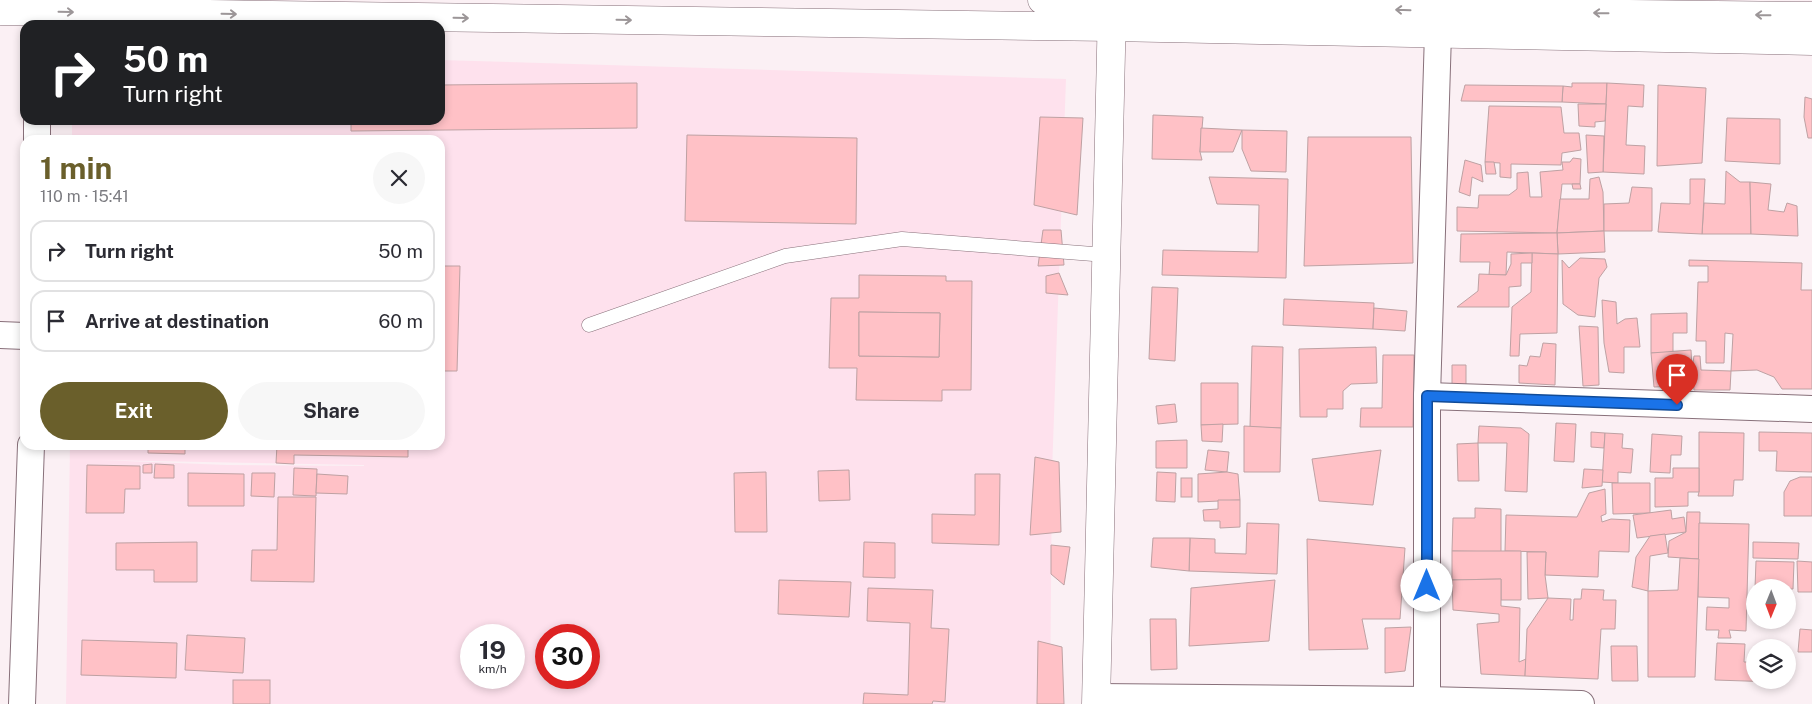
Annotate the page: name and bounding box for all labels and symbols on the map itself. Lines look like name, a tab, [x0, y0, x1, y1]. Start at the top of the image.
one-way arrow	[1396, 6, 1412, 15]
one-way arrow	[58, 7, 74, 17]
one-way arrow	[1593, 9, 1609, 18]
one-way arrow	[220, 10, 236, 19]
one-way arrow	[1756, 10, 1772, 20]
one-way arrow	[452, 13, 469, 23]
one-way arrow	[615, 15, 631, 25]
pin	[1656, 354, 1698, 405]
position arrow	[1400, 559, 1452, 611]
north arrow	[1746, 579, 1796, 629]
speed limit sign: 30	[535, 624, 600, 689]

